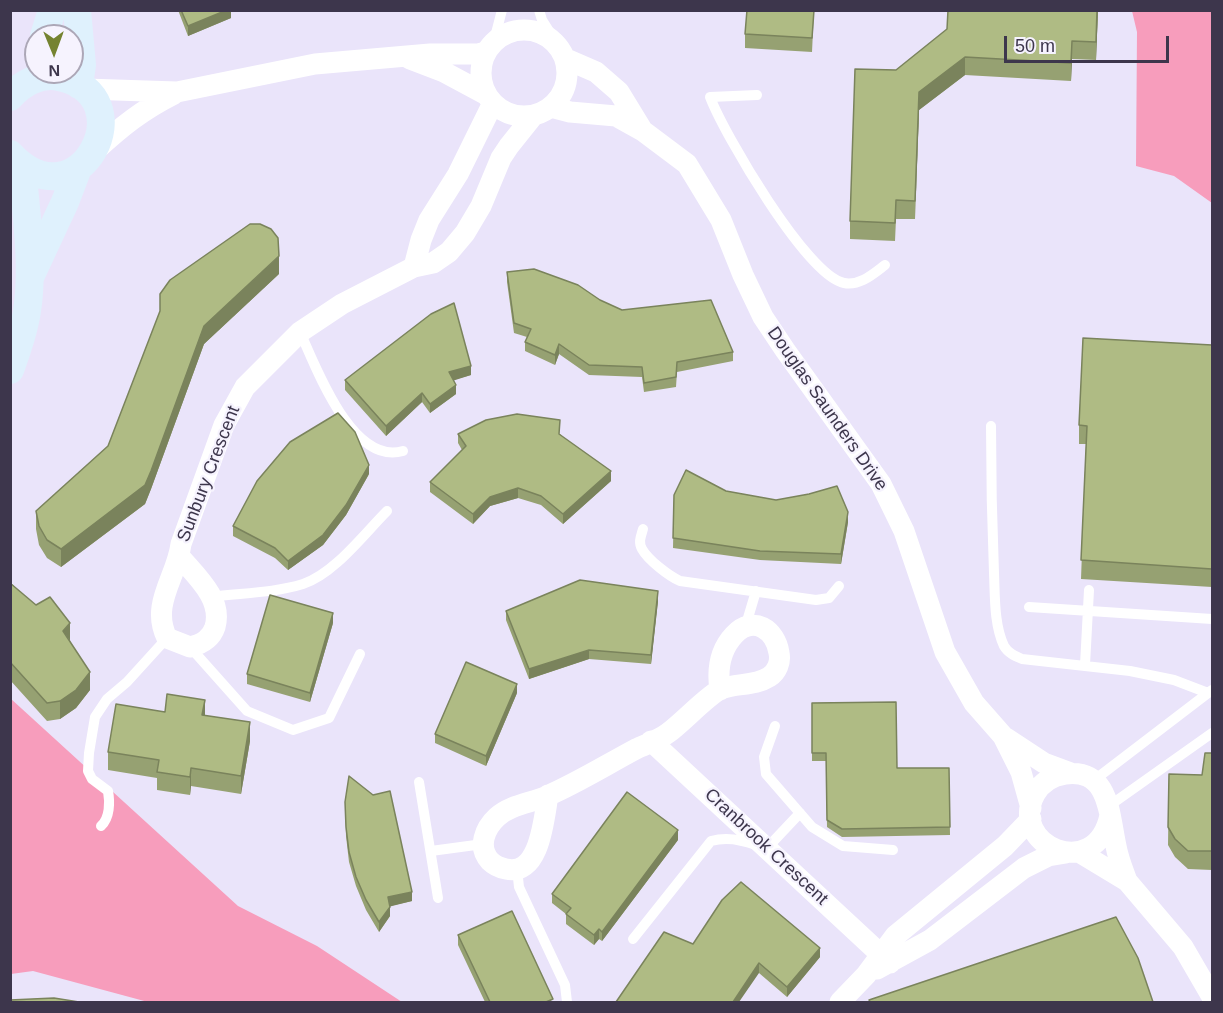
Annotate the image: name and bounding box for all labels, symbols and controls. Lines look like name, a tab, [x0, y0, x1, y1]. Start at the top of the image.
north arrow	[24, 24, 84, 84]
scale bar	[1007, 24, 1172, 62]
text: 50 m	[1015, 36, 1055, 56]
text: N	[48, 62, 60, 79]
street label: Douglas Saunders Drive	[762, 323, 892, 495]
street label: Sunbury Crescent	[173, 403, 245, 545]
street label: Cranbrook Crescent	[700, 784, 832, 910]

